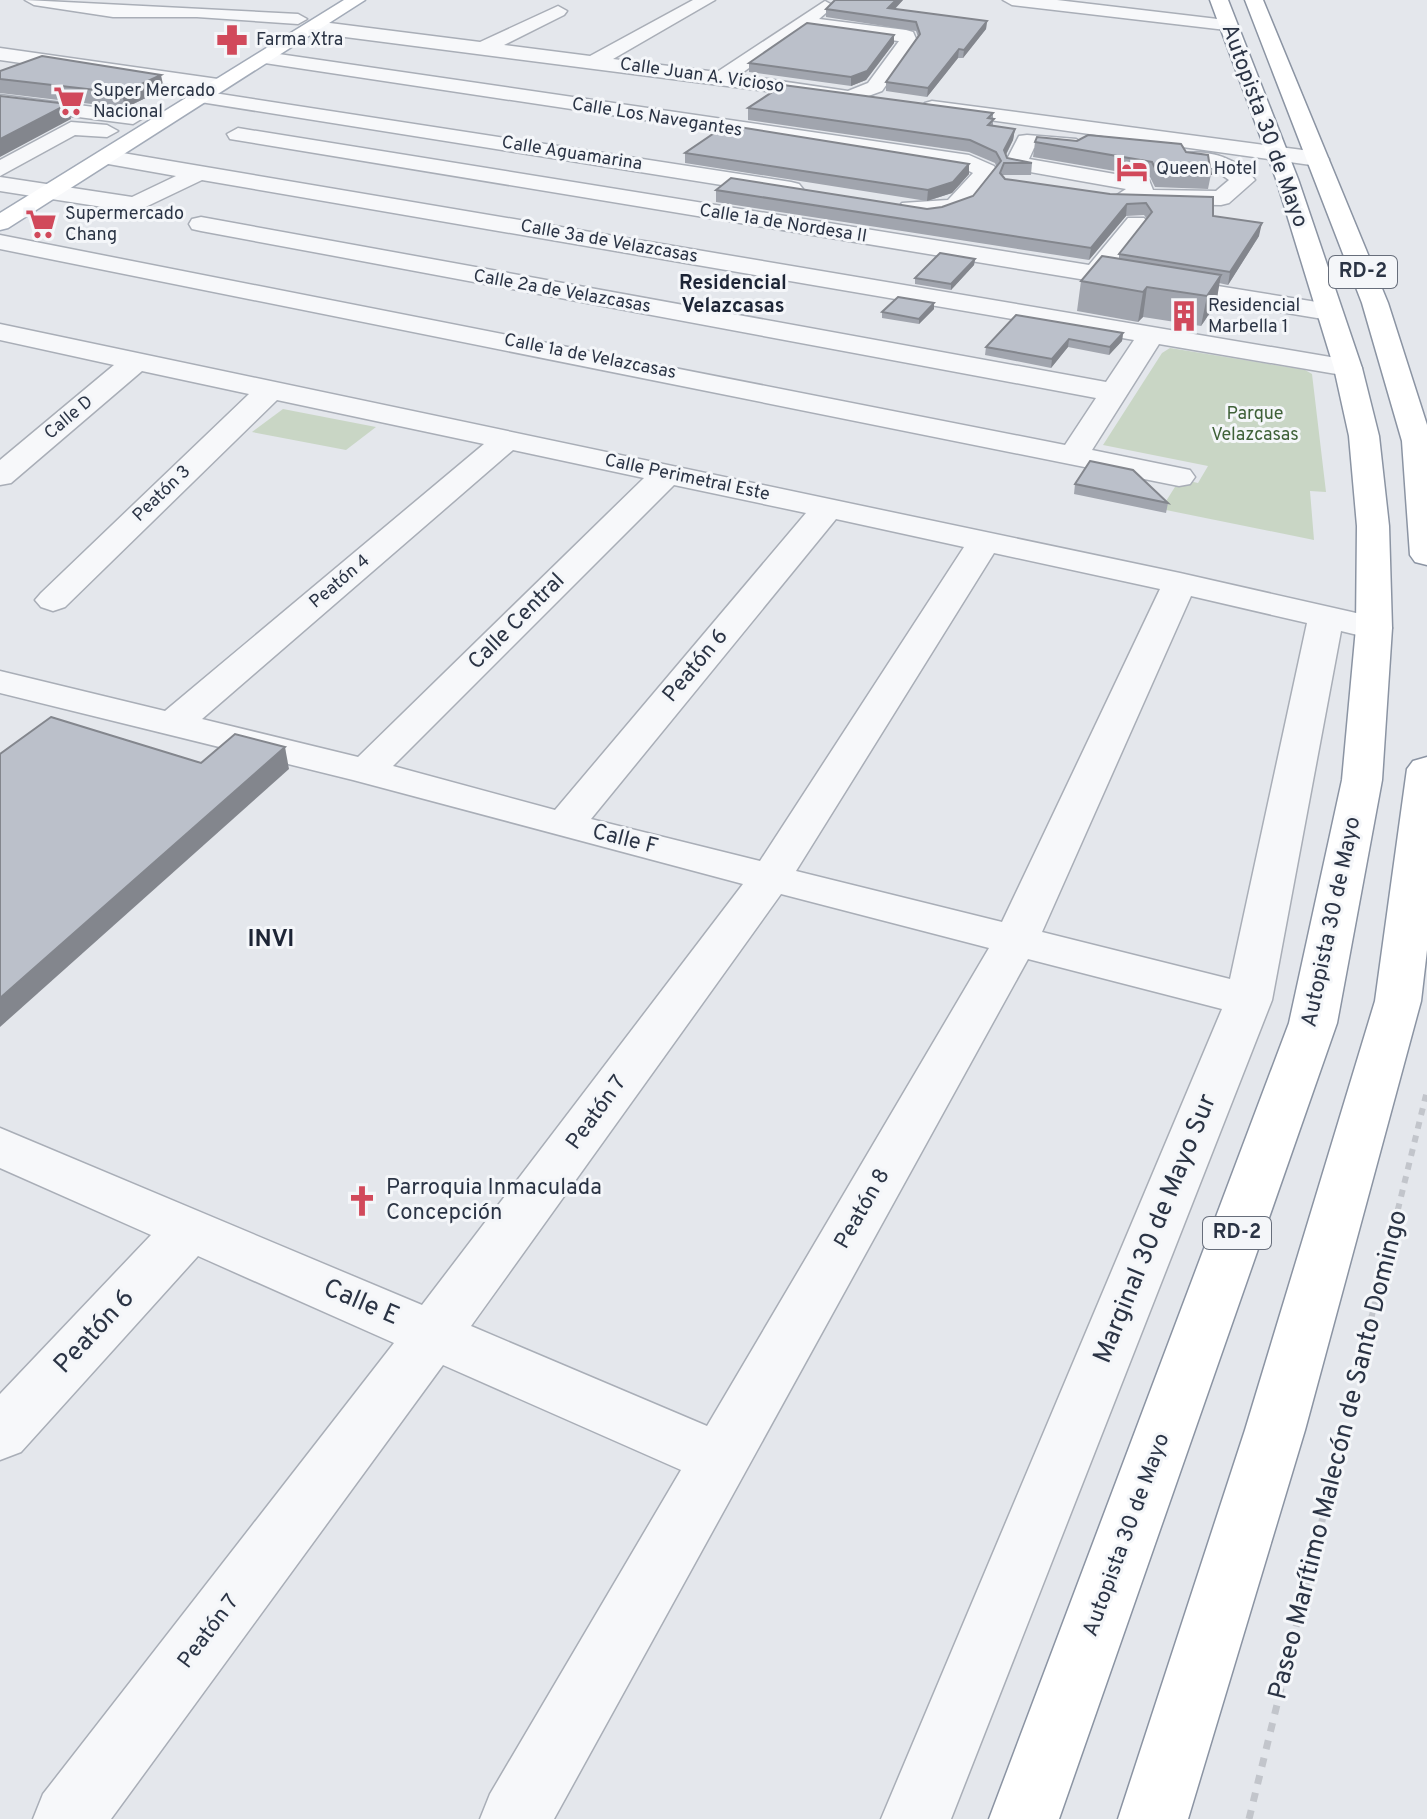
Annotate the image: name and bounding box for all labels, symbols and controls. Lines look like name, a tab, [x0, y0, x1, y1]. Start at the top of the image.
street label: Autopista 30 de Mayo	[1215, 21, 1313, 231]
pharmacy icon: Farma Xtra	[215, 23, 249, 57]
place label: Farma Xtra	[256, 29, 343, 52]
street label: Calle Juan A. Vicioso	[618, 53, 786, 99]
place label: Super Mercado Nacional	[93, 80, 215, 124]
supermarket icon: Super Mercado Nacional	[52, 84, 86, 118]
street label: Calle Los Navegantes	[570, 93, 744, 143]
street label: Calle Aguamarina	[500, 132, 644, 176]
hotel icon: Queen Hotel	[1115, 152, 1149, 186]
place label: Queen Hotel	[1156, 158, 1257, 181]
street label: Calle 1a de Nordesa II	[698, 199, 868, 249]
place label: Supermercado Chang	[65, 203, 184, 247]
supermarket icon: Supermercado Chang	[24, 207, 58, 241]
street label: Calle 3a de Velazcasas	[519, 215, 699, 269]
road number: RD-2	[1329, 256, 1397, 288]
street label: Calle 2a de Velazcasas	[471, 265, 653, 319]
district label: Residencial Velazcasas	[679, 271, 787, 320]
place label: Residencial Marbella 1	[1208, 295, 1300, 339]
building icon: Residencial Marbella 1	[1167, 299, 1201, 333]
street label: Calle 1a de Velazcasas	[502, 329, 678, 385]
street label: Calle D	[40, 391, 98, 445]
park label: Parque Velazcasas	[1211, 403, 1299, 447]
street label: Calle Perimetral Este	[602, 449, 772, 507]
street label: Peatón 3	[128, 461, 196, 527]
street label: Peatón 4	[305, 550, 375, 614]
street label: Calle Central	[463, 568, 571, 676]
street label: Peatón 6	[657, 624, 735, 708]
street label: Autopista 30 de Mayo	[1296, 814, 1368, 1030]
street label: Calle F	[589, 819, 661, 861]
district label: INVI	[248, 925, 294, 955]
street label: Peatón 7	[561, 1071, 633, 1155]
street label: Marginal 30 de Mayo Sur	[1087, 1089, 1225, 1369]
street label: Peatón 8	[829, 1164, 897, 1254]
place label: Parroquia Inmaculada Concepción	[386, 1175, 602, 1227]
church icon: Parroquia Inmaculada Concepción	[345, 1184, 379, 1218]
street label: Paseo Marítimo Malecón de Santo Domingo	[1262, 1207, 1416, 1703]
road number: RD-2	[1203, 1217, 1271, 1249]
street label: Calle E	[318, 1272, 404, 1334]
street label: Peatón 6	[47, 1283, 143, 1381]
street label: Autopista 30 de Mayo	[1078, 1430, 1176, 1640]
street label: Peatón 7	[173, 1590, 245, 1674]

